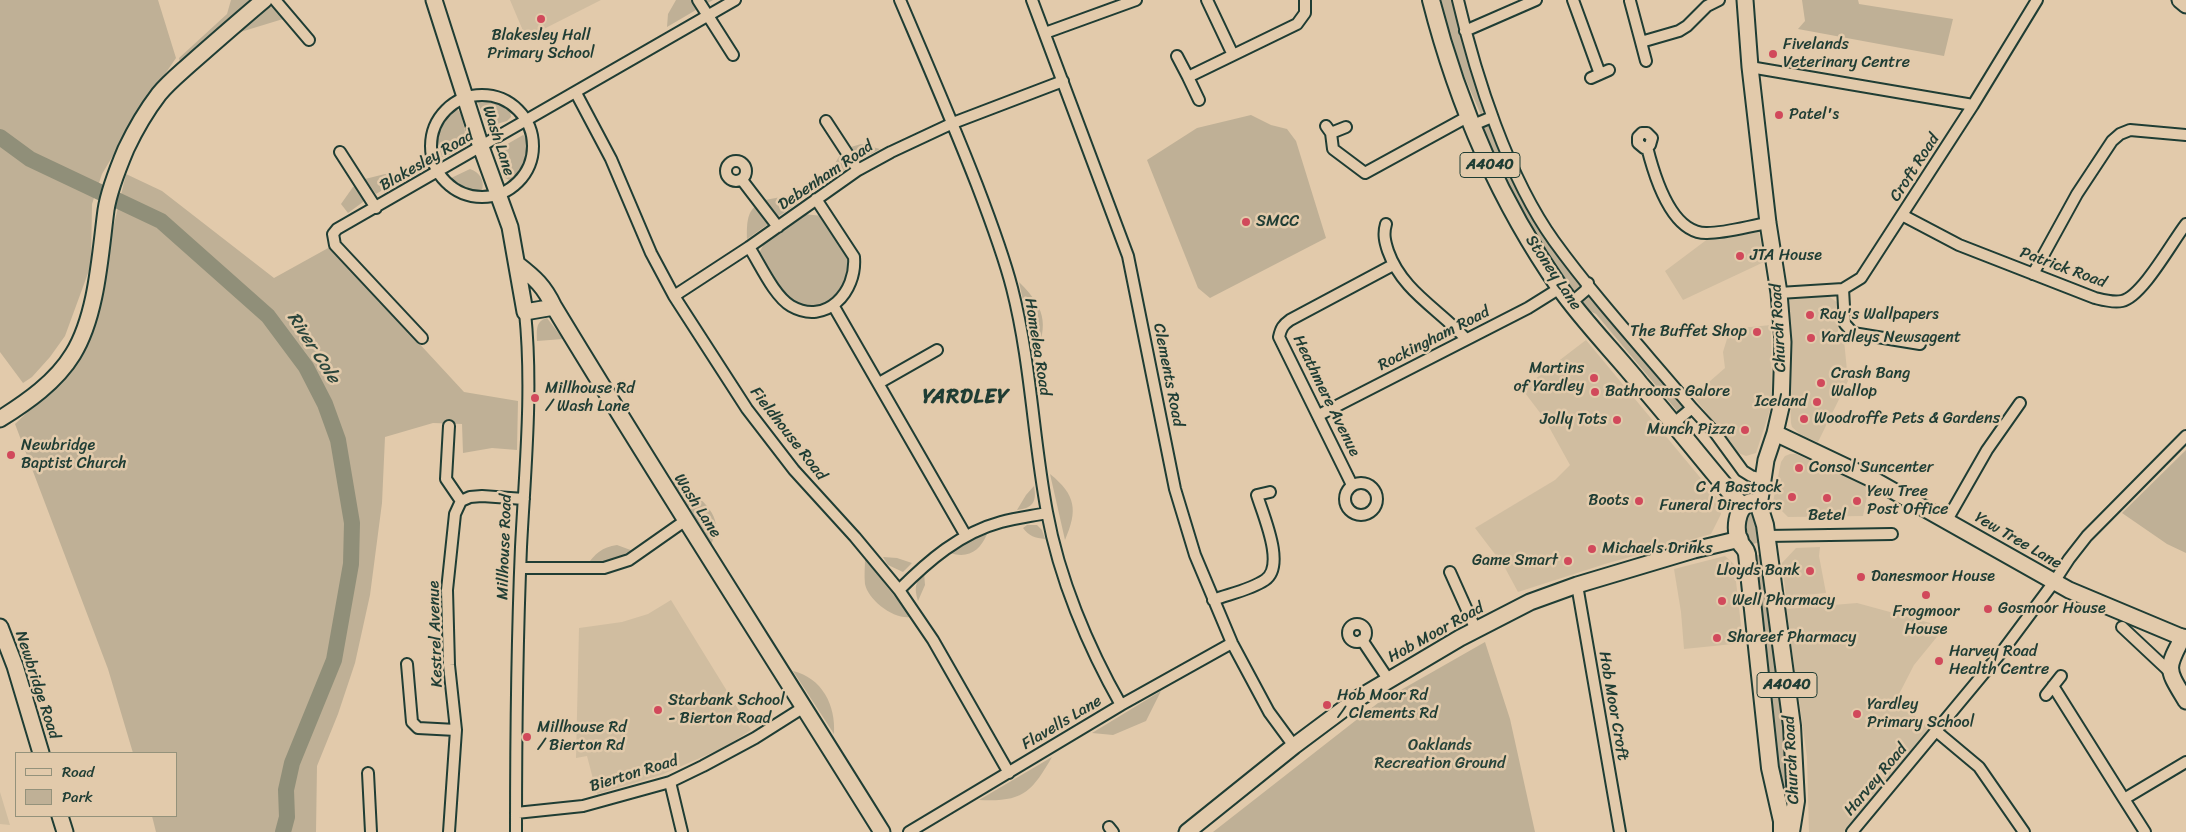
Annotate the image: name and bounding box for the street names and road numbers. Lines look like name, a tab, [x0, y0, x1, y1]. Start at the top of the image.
street label: Wash Lane	[478, 104, 518, 178]
street label: Blakesley Road	[377, 126, 477, 196]
street label: Croft Road	[1886, 131, 1944, 205]
street label: Debenham Road	[775, 137, 877, 215]
road number: A4040	[1460, 152, 1520, 178]
street label: Stoney Lane	[1521, 232, 1585, 314]
street label: Patrick Road	[2017, 243, 2109, 293]
street label: Church Road	[1767, 283, 1791, 373]
street label: Homelea Road	[1020, 297, 1054, 397]
street label: Rockingham Road	[1375, 303, 1493, 375]
street label: Clements Road	[1149, 322, 1187, 428]
street label: Heathmere Avenue	[1288, 332, 1364, 460]
street label: Fieldhouse Road	[746, 383, 830, 485]
street label: Wash Lane	[669, 470, 725, 542]
street label: Millhouse Road	[494, 494, 516, 600]
street label: Yew Tree Lane	[1971, 508, 2065, 574]
street label: Kestrel Avenue	[425, 580, 447, 688]
street label: Hob Moor Road	[1385, 599, 1487, 667]
street label: Newbridge Road	[10, 629, 64, 741]
street label: Hob Moor Croft	[1594, 650, 1632, 762]
road number: A4040	[1757, 672, 1817, 698]
street label: Flavells Lane	[1019, 692, 1105, 754]
street label: Church Road	[1780, 715, 1804, 805]
street label: Harvey Road	[1840, 740, 1912, 820]
street label: Bierton Road	[588, 751, 680, 797]

